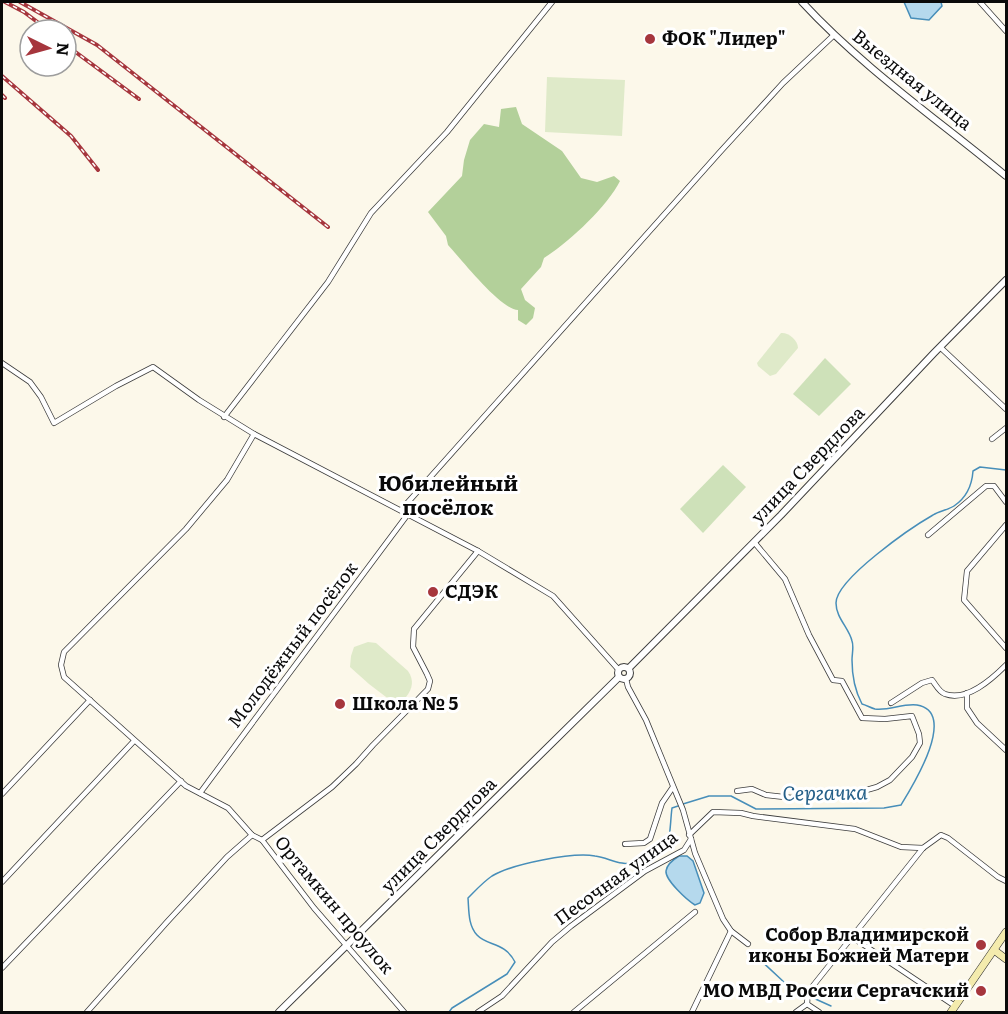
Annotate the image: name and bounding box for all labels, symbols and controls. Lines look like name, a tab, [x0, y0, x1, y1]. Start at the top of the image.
north arrow	[18, 18, 78, 78]
street label: Выездная улица	[847, 22, 979, 136]
place label: ФОК "Лидер"	[662, 24, 786, 51]
marker: ФОК "Лидер"	[643, 32, 657, 46]
text: N	[51, 42, 76, 57]
street label: улица Свердлова	[744, 399, 870, 529]
district label: Юбилейный посёлок	[378, 466, 518, 521]
street label: Молодёжный посёлок	[220, 555, 363, 733]
place label: СДЭК	[445, 577, 498, 604]
marker: СДЭК	[426, 585, 440, 599]
place label: Школа № 5	[352, 689, 459, 716]
marker: Школа № 5	[333, 697, 347, 711]
street label: улица Свердлова	[374, 770, 502, 898]
water label: Сергачка	[782, 775, 868, 807]
street label: Песочная улица	[548, 823, 683, 931]
street label: Ортамкин проулок	[269, 829, 401, 979]
place label: Собор Владимирской иконы Божией Матери	[748, 920, 969, 968]
marker: Собор Владимирской иконы Божией Матери	[974, 938, 988, 952]
place label: МО МВД России Сергачский	[703, 976, 969, 1003]
marker: МО МВД России Сергачский	[974, 984, 988, 998]

